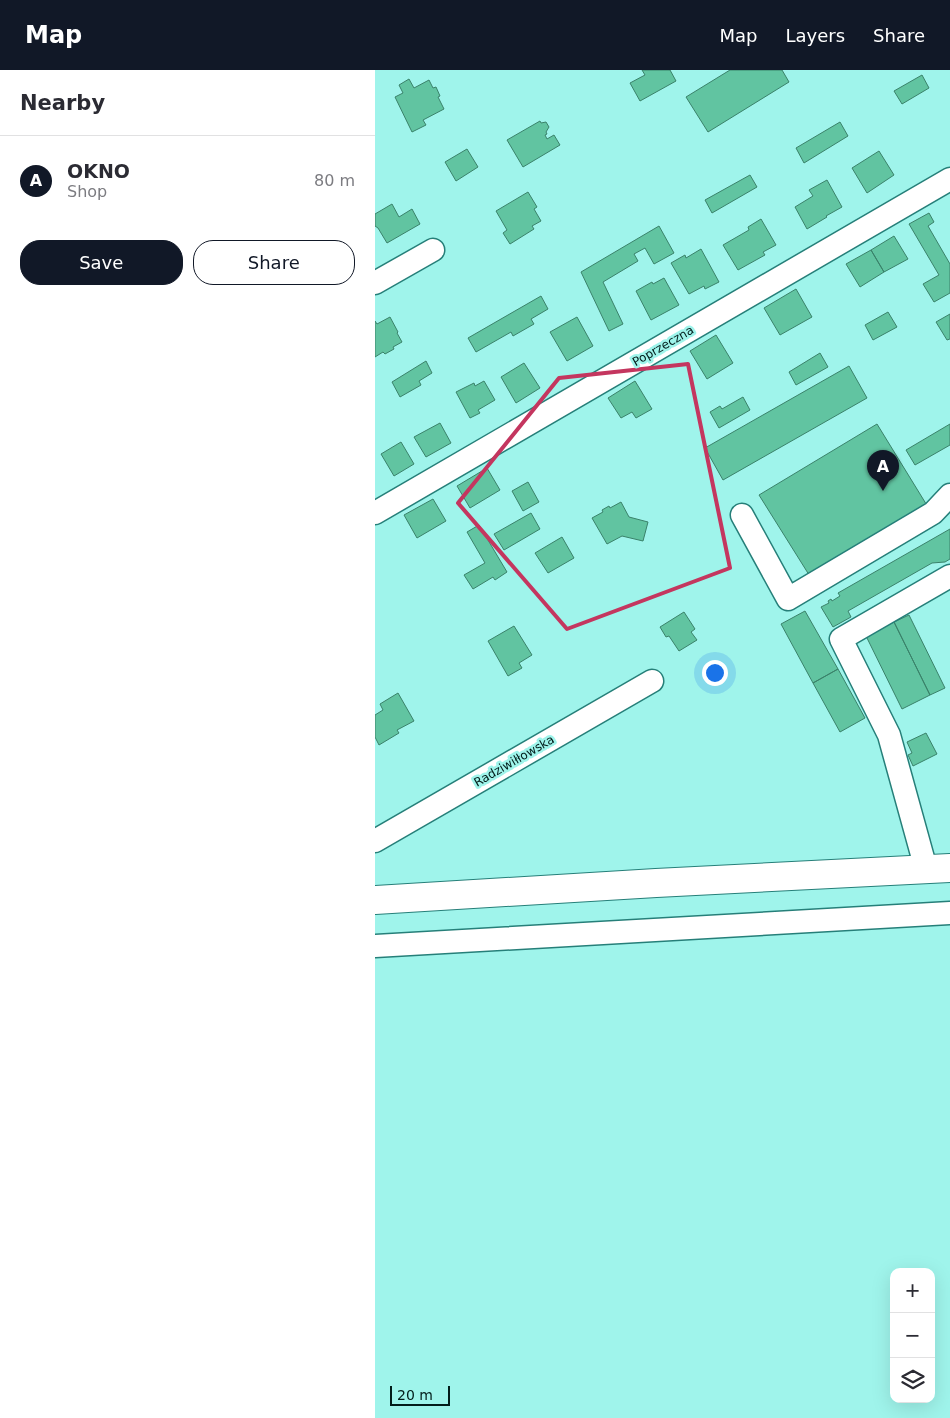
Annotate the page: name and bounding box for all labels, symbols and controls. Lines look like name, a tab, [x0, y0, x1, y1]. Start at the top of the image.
text: Map	[25, 21, 82, 49]
text: Map	[719, 25, 757, 46]
text: Layers	[785, 25, 845, 46]
text: Share	[873, 25, 925, 46]
text: Nearby	[20, 91, 105, 115]
text: OKNO	[67, 160, 130, 182]
text: A	[30, 171, 42, 190]
text: 80 m	[314, 171, 355, 190]
text: Shop	[67, 182, 107, 201]
button: Save	[20, 240, 183, 285]
button: Share	[193, 240, 355, 285]
street label: Poprzeczna	[630, 323, 696, 369]
pin: A	[867, 450, 899, 491]
your location	[702, 660, 728, 686]
street label: Radziwiłłowska	[471, 732, 557, 790]
map controls	[890, 1268, 935, 1403]
button: +	[890, 1268, 935, 1313]
button: −	[890, 1313, 935, 1358]
button: layers	[890, 1358, 935, 1403]
scale bar	[390, 1383, 450, 1406]
text: 20 m	[397, 1387, 433, 1403]

